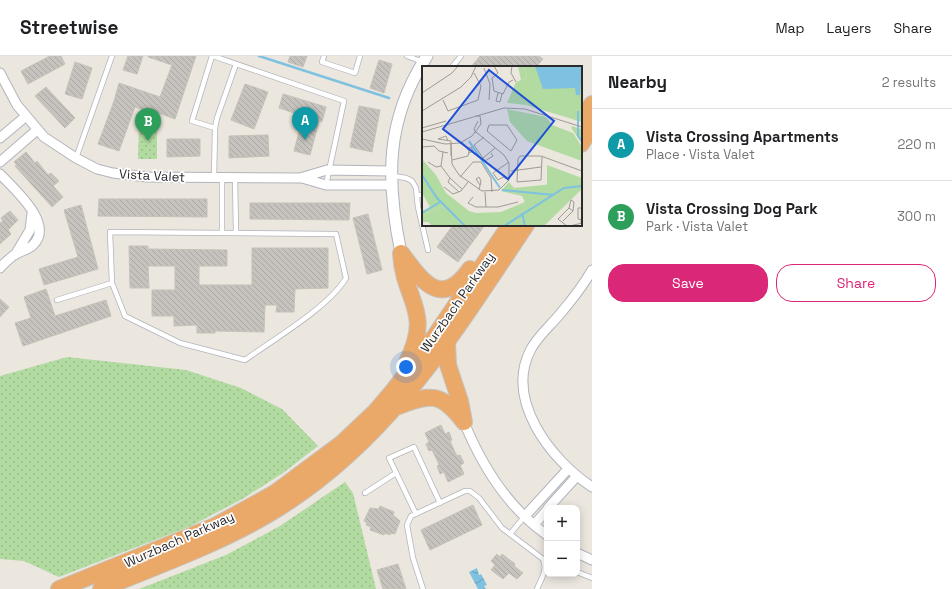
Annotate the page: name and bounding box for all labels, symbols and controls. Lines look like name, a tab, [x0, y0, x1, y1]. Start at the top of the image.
text: Streetwise	[20, 15, 119, 40]
text: Map	[775, 19, 805, 37]
text: Layers	[827, 19, 871, 37]
text: Share	[893, 19, 932, 37]
inset map	[422, 66, 582, 226]
text: Nearby	[608, 71, 667, 93]
text: 2 results	[882, 74, 936, 91]
pin: A	[292, 107, 318, 140]
pin: B	[135, 108, 161, 141]
text: Vista Crossing Apartments	[646, 127, 839, 146]
text: A	[617, 136, 625, 153]
text: 220 m	[897, 136, 936, 153]
text: Place · Vista Valet	[646, 146, 755, 163]
street label: Vista Valet	[118, 165, 185, 186]
text: Vista Crossing Dog Park	[646, 199, 818, 218]
text: B	[617, 208, 625, 225]
text: 300 m	[897, 208, 936, 225]
text: Park · Vista Valet	[646, 218, 748, 235]
street label: Wurzbach Parkway	[417, 249, 498, 356]
button: Save	[608, 264, 768, 302]
button: Share	[776, 264, 936, 302]
your location	[396, 357, 416, 377]
map controls	[544, 505, 580, 577]
button: +	[544, 505, 580, 541]
street label: Wurzbach Parkway	[122, 508, 237, 571]
button: −	[544, 541, 580, 577]

